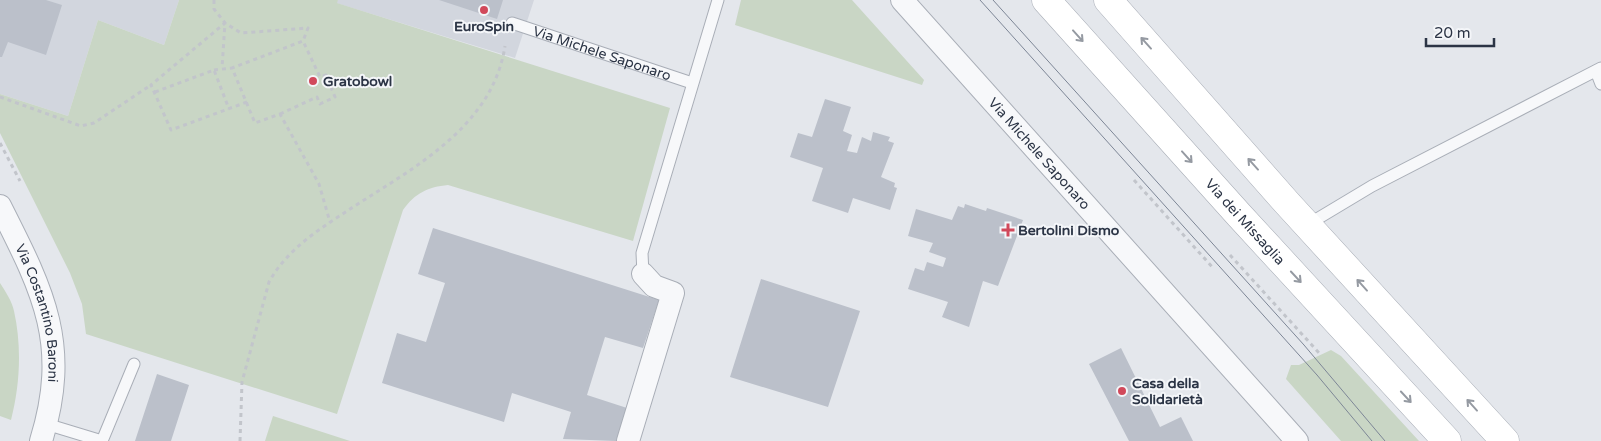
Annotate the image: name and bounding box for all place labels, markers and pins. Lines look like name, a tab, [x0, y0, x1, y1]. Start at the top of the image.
marker: EuroSpin	[478, 4, 490, 16]
place label: EuroSpin	[454, 18, 514, 35]
place label: Gratobowl	[323, 73, 392, 90]
marker: Gratobowl	[307, 75, 319, 87]
place label: Bertolini Dismo	[1018, 222, 1120, 239]
marker: Bertolini Dismo	[1002, 224, 1014, 236]
place label: Casa della Solidarietà	[1132, 375, 1203, 408]
marker: Casa della Solidarietà	[1116, 385, 1128, 397]

